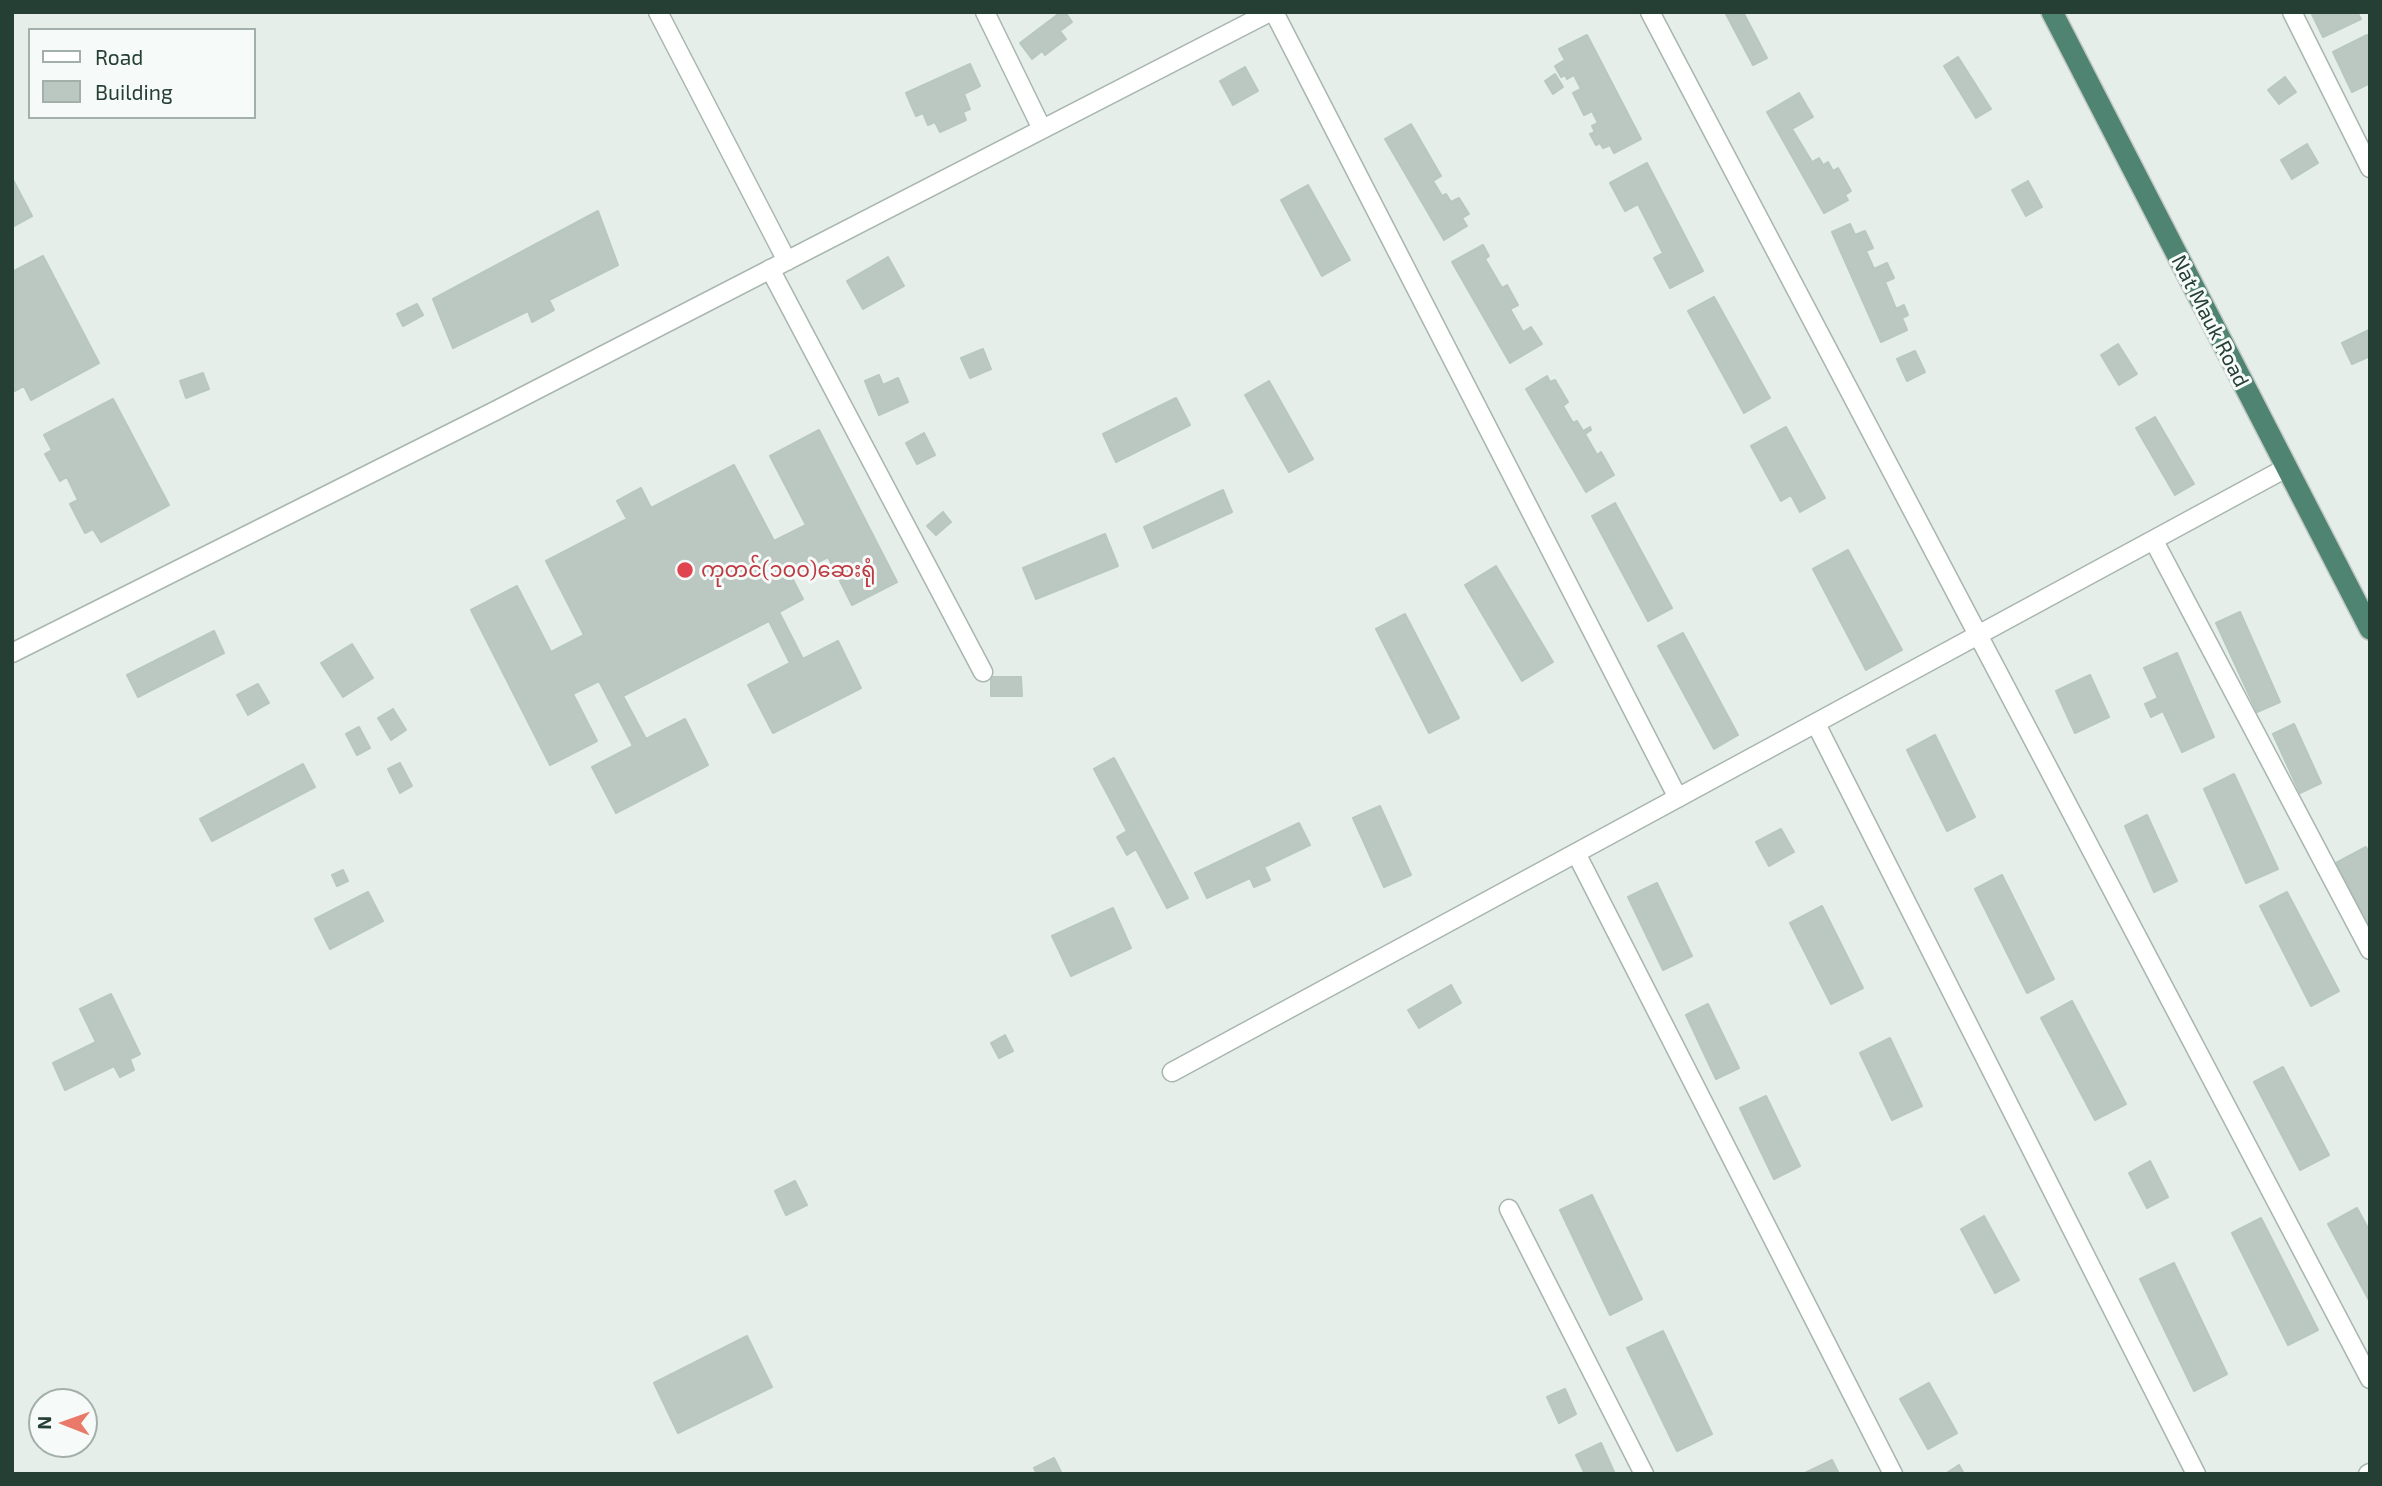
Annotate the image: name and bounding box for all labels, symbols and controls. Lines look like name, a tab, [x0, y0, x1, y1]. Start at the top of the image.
legend	[28, 28, 256, 119]
text: Road	[95, 44, 143, 69]
text: Building	[95, 79, 173, 104]
street label: Nat Mauk Road	[2166, 251, 2254, 391]
place label: ကုတင်(၁၀၀)ဆေးရုံ	[701, 557, 876, 583]
marker: ကုတင်(၁၀၀)ဆေးရုံ	[675, 560, 695, 580]
north arrow	[28, 1388, 98, 1458]
text: N	[32, 1416, 55, 1430]

